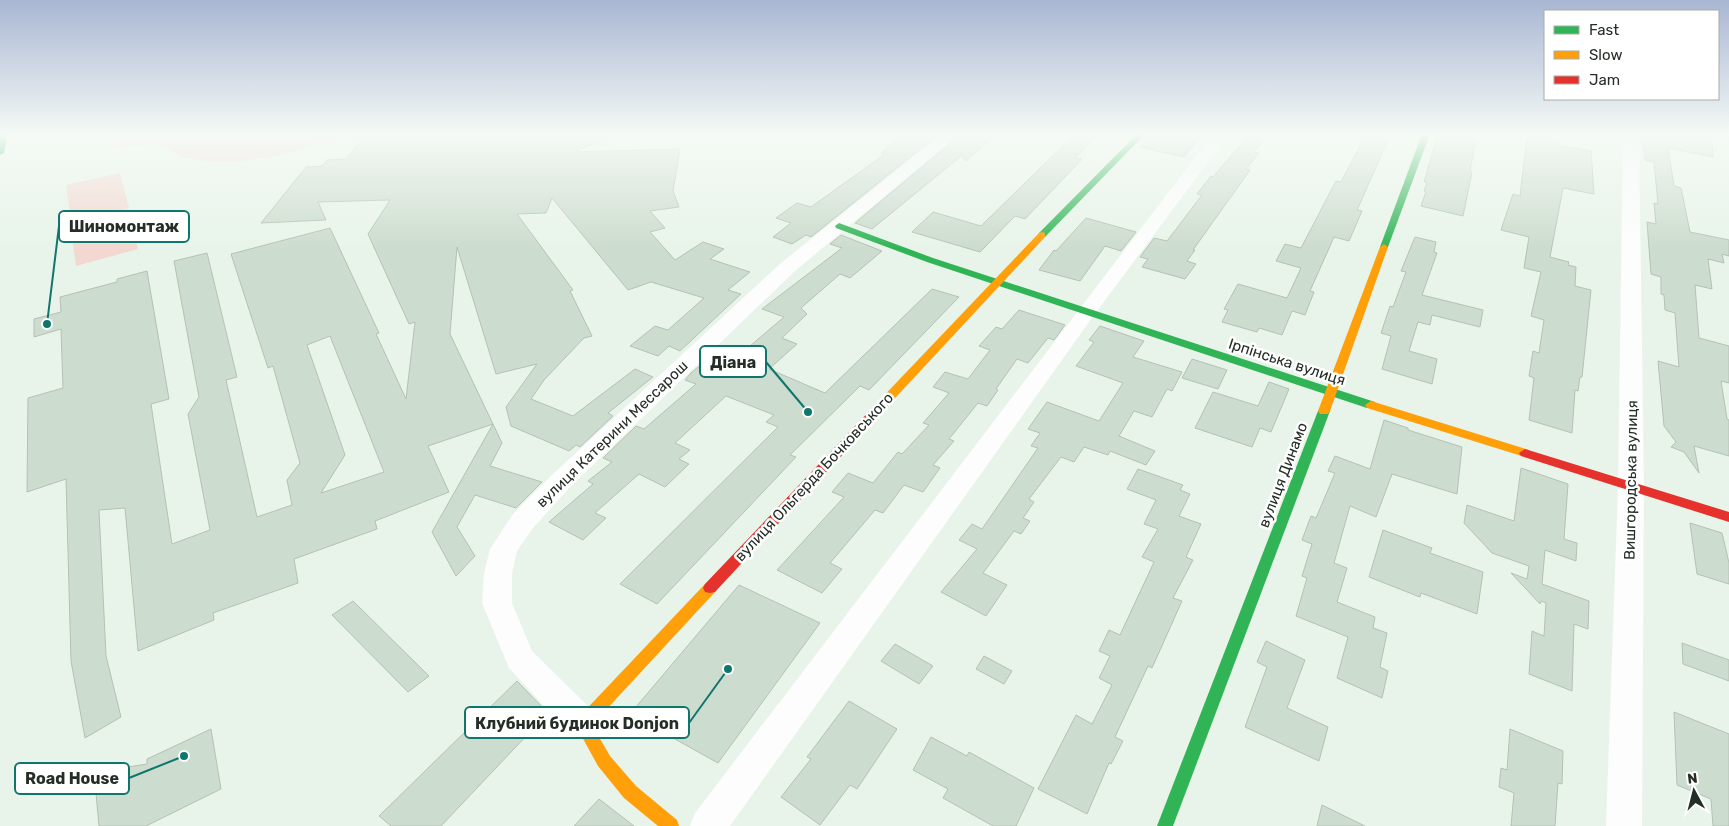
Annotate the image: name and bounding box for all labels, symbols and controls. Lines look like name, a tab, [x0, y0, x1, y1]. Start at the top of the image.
legend	[1544, 10, 1719, 100]
text: Fast	[1589, 21, 1619, 39]
text: Slow	[1589, 46, 1622, 64]
text: Jam	[1589, 71, 1620, 89]
callout: Шиномонтаж	[59, 211, 189, 242]
text: Шиномонтаж	[69, 217, 180, 236]
street label: Ірпінська вулиця	[1226, 335, 1348, 389]
callout: Діана	[700, 346, 766, 377]
text: Діана	[710, 353, 756, 372]
street label: вулиця Катерини Мессарош	[533, 357, 691, 511]
street label: вулиця Ольгерда Бочковського	[731, 389, 897, 565]
street label: Вишгородська вулиця	[1621, 400, 1641, 560]
street label: вулиця Динамо	[1255, 420, 1311, 530]
callout: Клубний будинок Donjon	[465, 707, 689, 738]
text: Клубний будинок Donjon	[475, 714, 679, 733]
callout: Road House	[15, 763, 129, 794]
north arrow	[1669, 766, 1719, 816]
text: Road House	[25, 769, 119, 788]
text: N	[1686, 770, 1699, 788]

